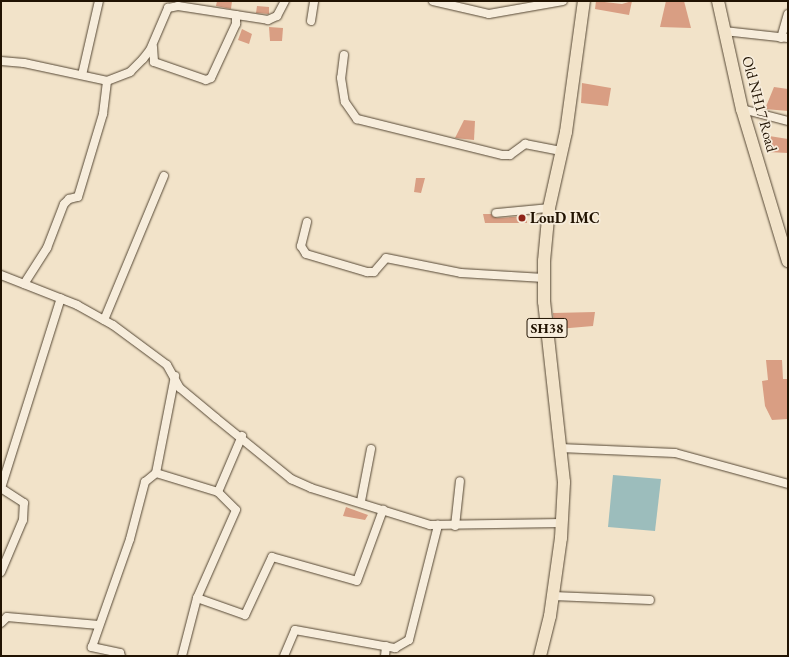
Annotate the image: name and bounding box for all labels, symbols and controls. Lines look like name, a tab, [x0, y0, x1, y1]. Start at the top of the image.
street label: Old NH17 Road	[739, 54, 781, 154]
place label: LouD IMC	[530, 209, 600, 227]
marker: LouD IMC	[517, 213, 527, 223]
road number: SH38	[526, 316, 568, 340]

